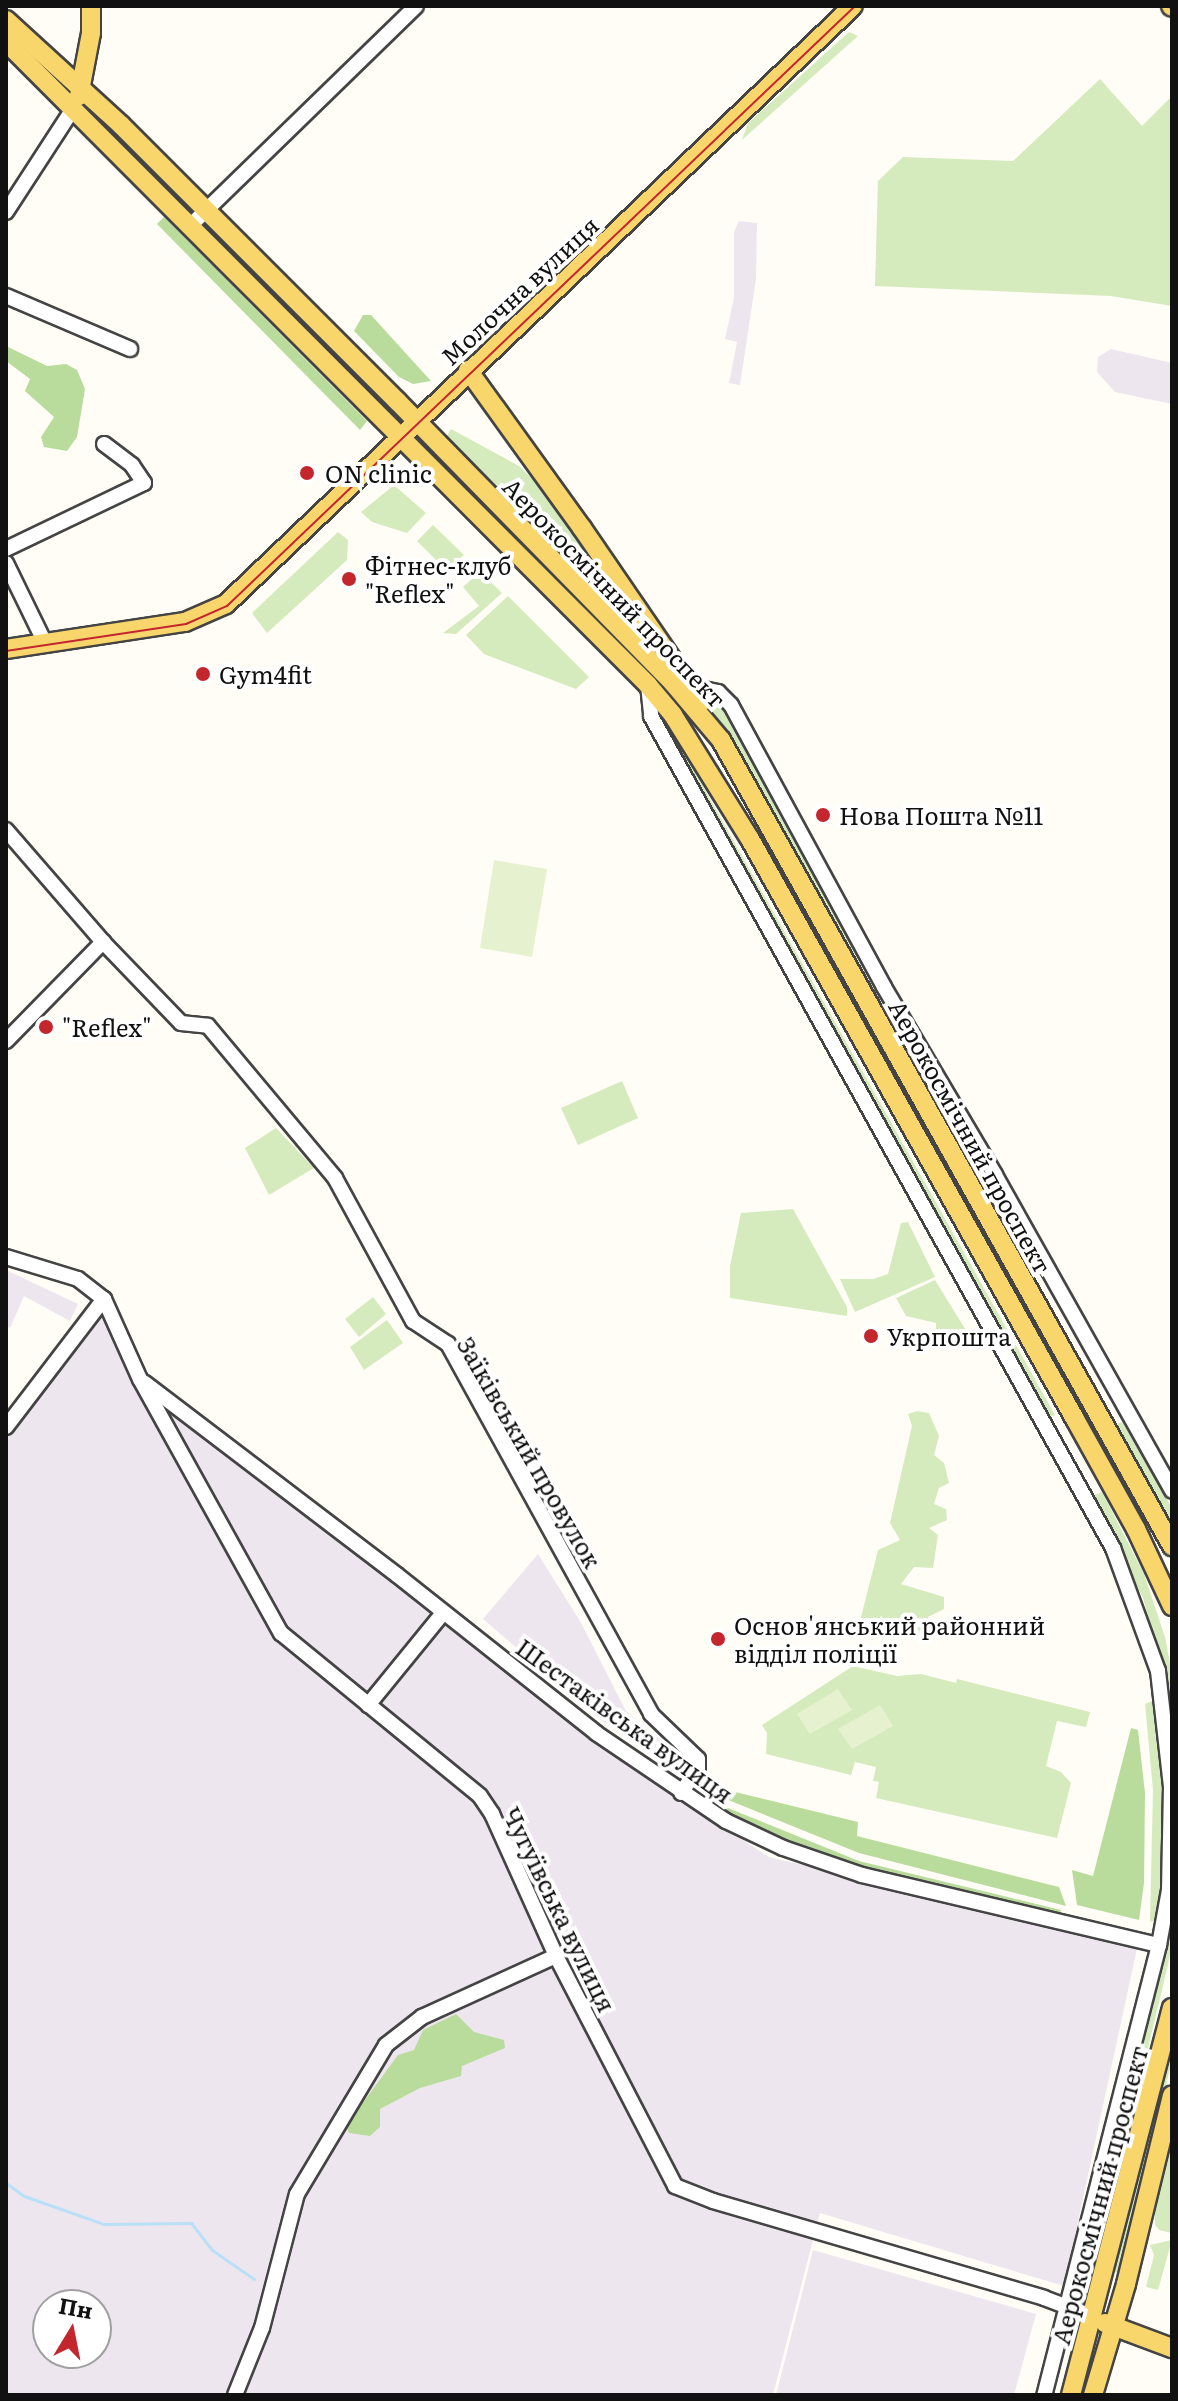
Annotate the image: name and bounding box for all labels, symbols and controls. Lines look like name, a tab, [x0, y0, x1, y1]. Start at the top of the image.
street label: Молочна вулиця	[434, 210, 604, 370]
place label: ON clinic	[325, 459, 432, 487]
marker: ON clinic	[296, 462, 318, 484]
street label: Аерокосмічний проспект	[498, 471, 732, 713]
place label: Фітнес-клуб "Reflex"	[365, 551, 511, 607]
marker: Фітнес-клуб "Reflex"	[340, 570, 358, 588]
place label: Gym4fit	[219, 660, 312, 688]
marker: Gym4fit	[194, 665, 212, 683]
place label: Нова Пошта №11	[839, 801, 1043, 829]
marker: Нова Пошта №11	[814, 806, 832, 824]
street label: Аерокосмічний проспект	[884, 994, 1058, 1278]
place label: "Reflex"	[62, 1013, 151, 1041]
marker: "Reflex"	[37, 1018, 55, 1036]
place label: Укрпошта	[887, 1322, 1011, 1350]
marker: Укрпошта	[862, 1327, 880, 1345]
street label: Заїківський провулок	[452, 1331, 608, 1573]
place label: Основ'янський районний відділ поліції	[734, 1611, 1045, 1667]
marker: Основ'янський районний відділ поліції	[709, 1630, 727, 1648]
street label: Шестаківська вулиця	[511, 1632, 739, 1808]
street label: Чугуївська вулиця	[498, 1802, 622, 2016]
street label: Аерокосмічний проспект	[1045, 2043, 1153, 2347]
text: Пн	[56, 2288, 96, 2326]
north arrow	[32, 2289, 112, 2369]

